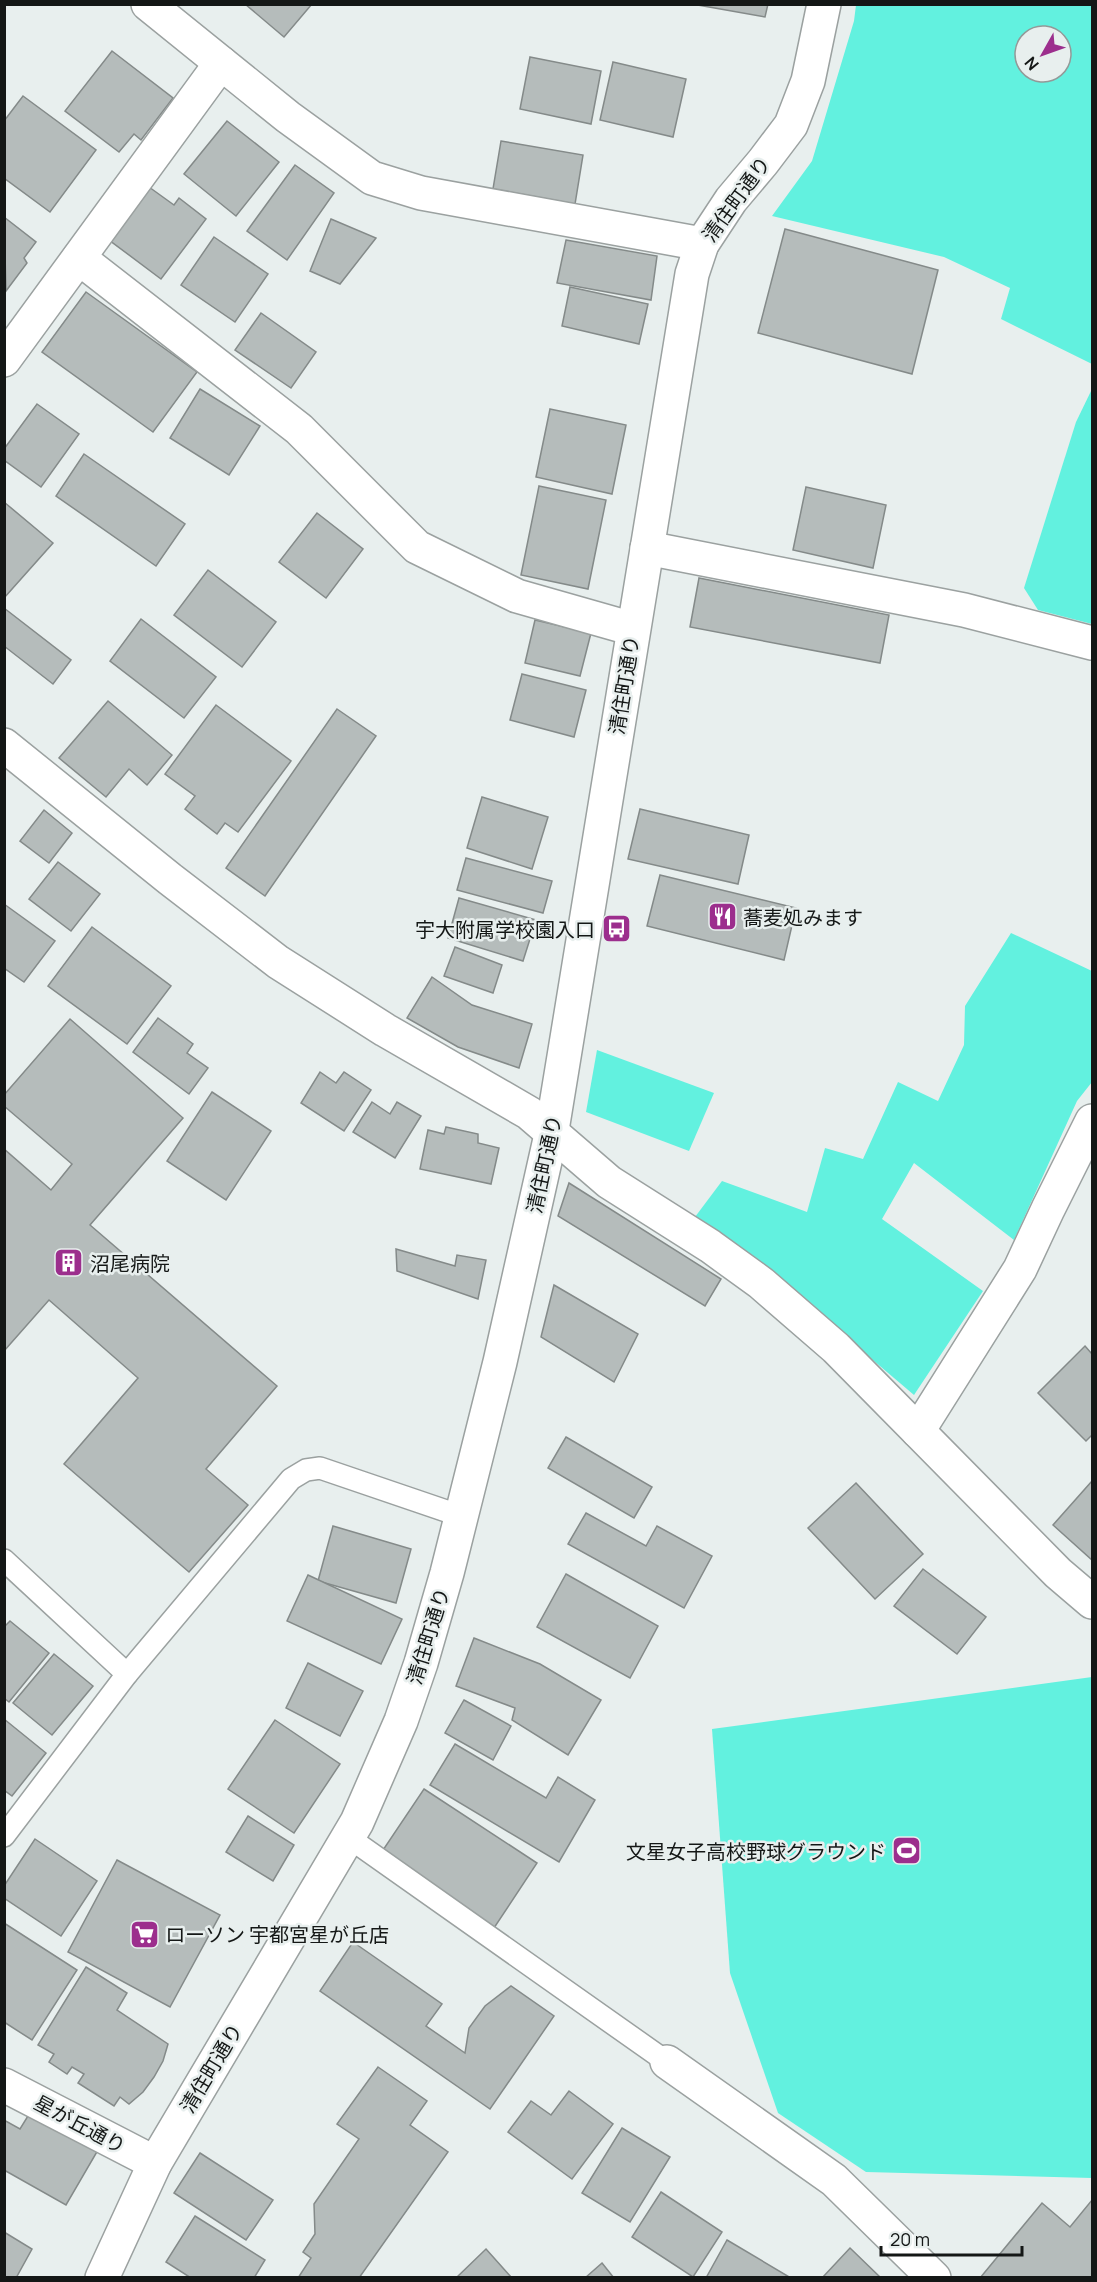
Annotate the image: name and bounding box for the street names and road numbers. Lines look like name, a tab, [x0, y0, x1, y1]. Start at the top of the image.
street label: 清住町通り	[696, 151, 776, 247]
street label: 清住町通り	[603, 634, 645, 736]
street label: 清住町通り	[520, 1112, 568, 1216]
street label: 清住町通り	[400, 1584, 456, 1688]
street label: 清住町通り	[174, 2018, 248, 2118]
street label: 星が丘通り	[30, 2089, 130, 2159]

